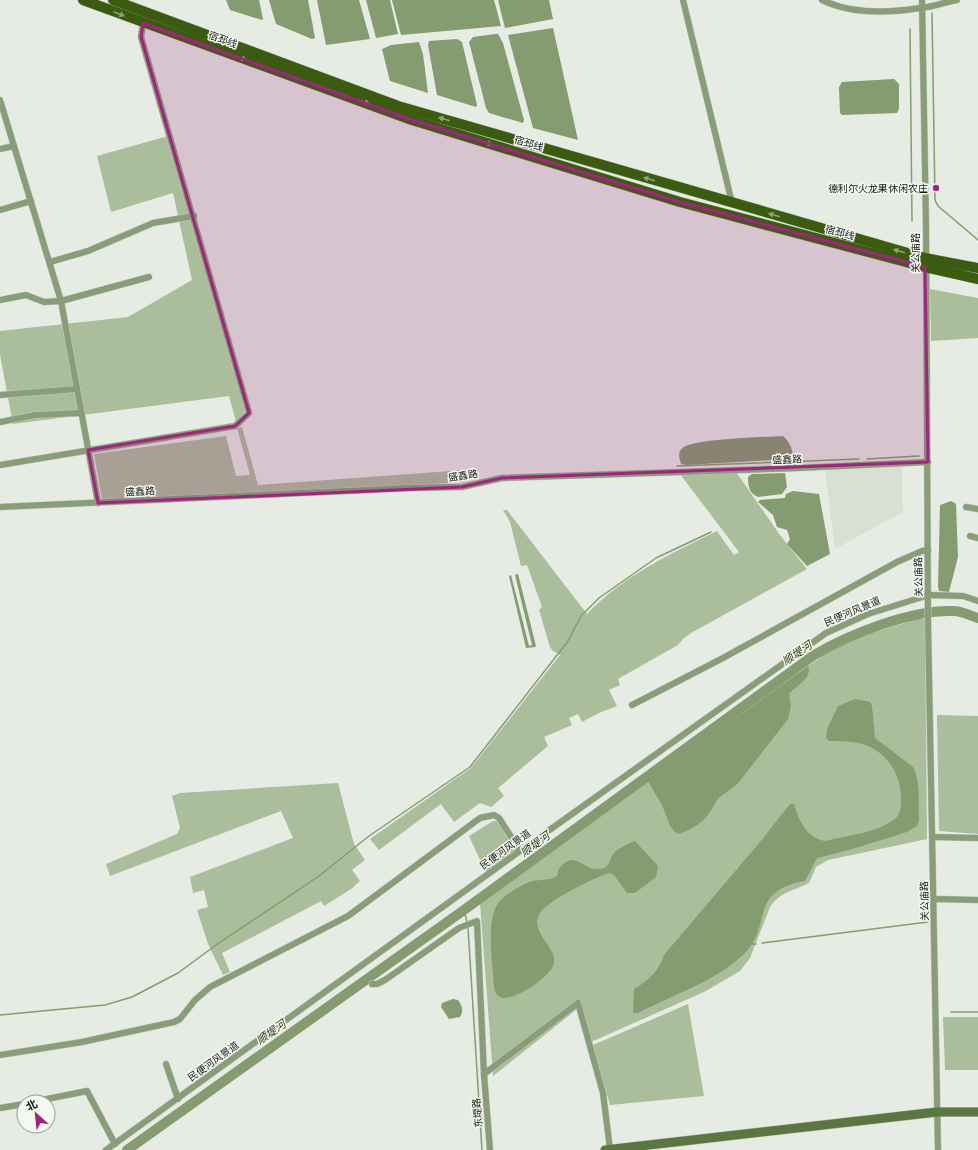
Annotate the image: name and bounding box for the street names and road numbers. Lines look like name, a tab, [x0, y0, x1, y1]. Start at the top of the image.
street label: 宿邳线	[207, 28, 239, 51]
street label: 宿邳线	[513, 133, 545, 154]
street label: 宿邳线	[824, 222, 856, 243]
street label: 关公庙路	[909, 233, 922, 273]
street label: 盛鑫路	[772, 452, 802, 467]
street label: 盛鑫路	[447, 467, 479, 484]
street label: 盛鑫路	[125, 484, 155, 499]
street label: 关公庙路	[912, 557, 925, 597]
street label: 民便河风景道	[822, 594, 882, 629]
street label: 民便河风景道	[477, 827, 533, 872]
street label: 关公庙路	[918, 881, 931, 921]
street label: 民便河风景道	[185, 1039, 241, 1084]
street label: 东堤路	[470, 1097, 485, 1128]

